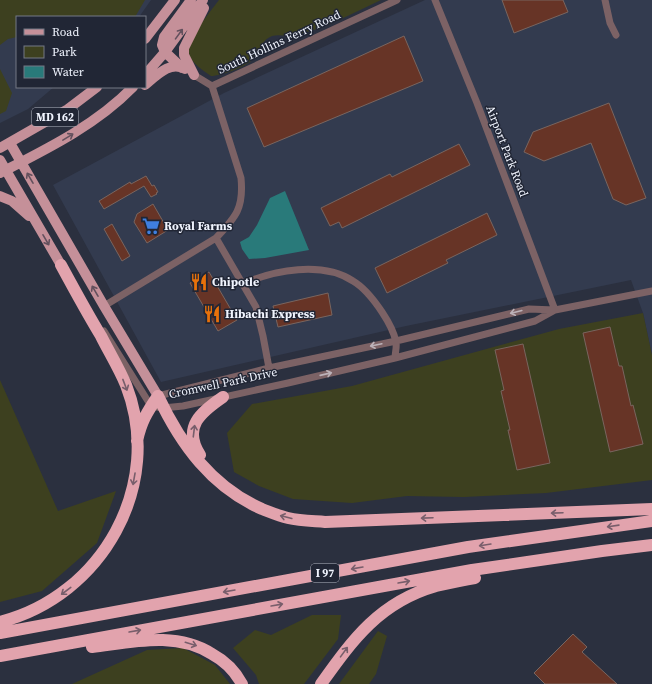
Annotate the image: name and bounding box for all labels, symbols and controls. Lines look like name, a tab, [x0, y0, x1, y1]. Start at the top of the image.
street label: South Hollins Ferry Road	[215, 6, 343, 78]
legend	[16, 16, 146, 88]
text: Road	[52, 24, 79, 40]
one-way arrow	[174, 29, 183, 40]
text: Park	[52, 44, 77, 60]
text: Water	[52, 64, 84, 80]
street label: Airport Park Road	[482, 103, 532, 199]
road number: MD 162	[32, 108, 78, 126]
one-way arrow	[62, 132, 74, 140]
one-way arrow	[26, 172, 34, 184]
supermarket icon: Royal Farms	[141, 216, 161, 236]
place label: Royal Farms	[164, 218, 233, 234]
one-way arrow	[43, 234, 51, 246]
restaurant icon: Chipotle	[189, 272, 209, 292]
place label: Chipotle	[212, 274, 259, 290]
one-way arrow	[91, 285, 99, 297]
restaurant icon: Hibachi Express	[202, 304, 222, 324]
place label: Hibachi Express	[225, 306, 315, 322]
one-way arrow	[510, 308, 523, 316]
one-way arrow	[370, 342, 383, 350]
street label: Cromwell Park Drive	[167, 364, 279, 402]
one-way arrow	[319, 370, 332, 377]
one-way arrow	[122, 379, 130, 391]
one-way arrow	[190, 425, 198, 438]
one-way arrow	[130, 473, 138, 486]
one-way arrow	[551, 509, 564, 517]
one-way arrow	[280, 513, 293, 520]
one-way arrow	[421, 514, 434, 522]
one-way arrow	[607, 522, 620, 530]
one-way arrow	[479, 541, 492, 549]
road number: I 97	[311, 564, 339, 582]
one-way arrow	[351, 564, 364, 572]
one-way arrow	[398, 578, 411, 586]
one-way arrow	[60, 587, 71, 595]
one-way arrow	[223, 587, 236, 595]
one-way arrow	[270, 601, 283, 609]
one-way arrow	[128, 627, 141, 635]
one-way arrow	[185, 641, 198, 648]
one-way arrow	[339, 647, 348, 658]

